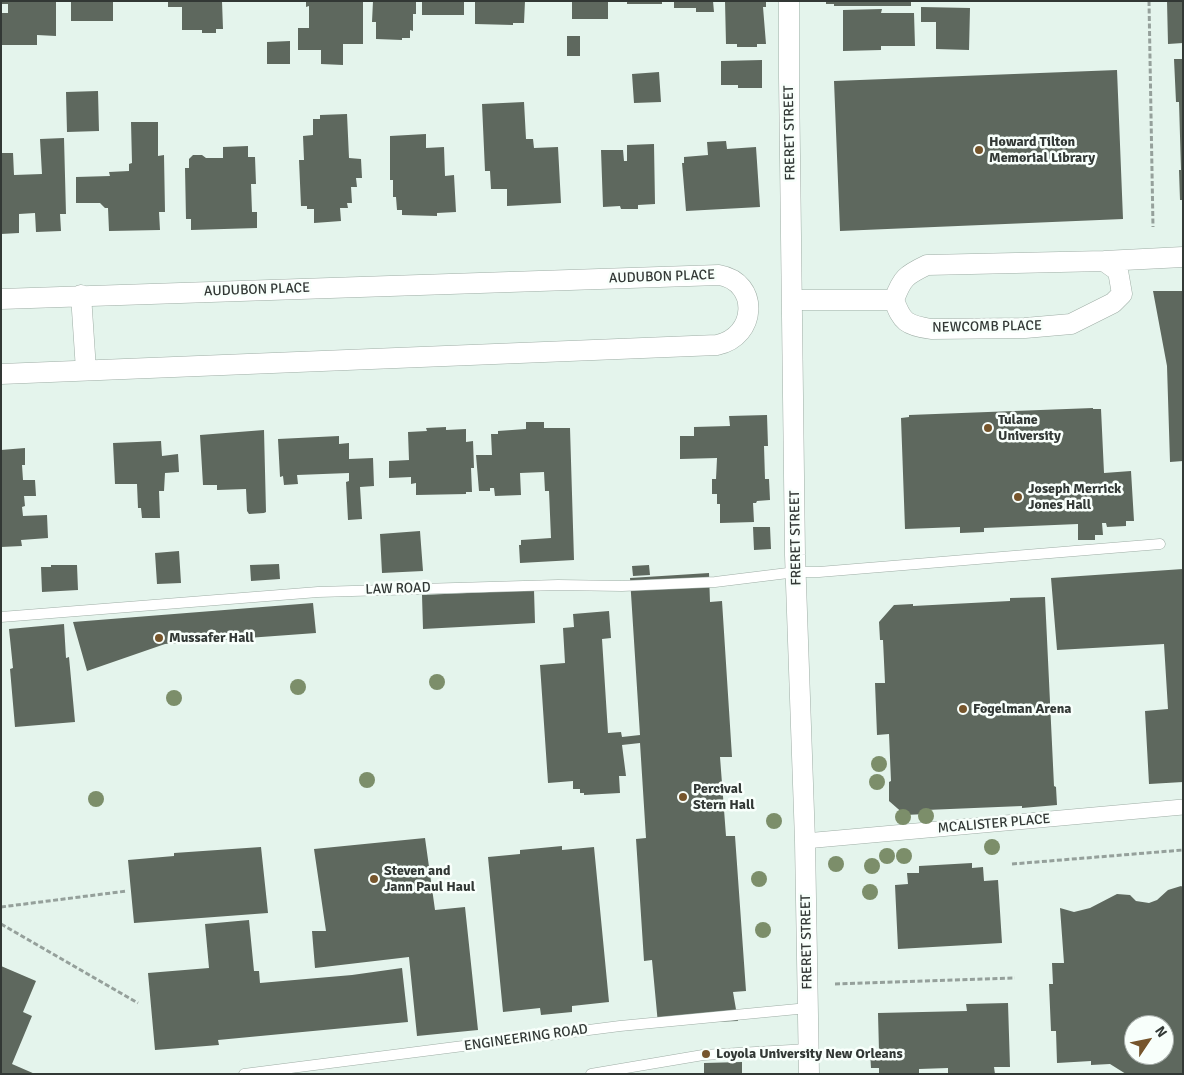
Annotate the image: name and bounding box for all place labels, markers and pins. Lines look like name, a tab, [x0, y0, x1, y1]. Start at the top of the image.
place label: Howard Tilton Memorial Library	[989, 134, 1095, 166]
marker: Howard Tilton Memorial Library	[973, 144, 985, 156]
place label: Tulane University	[998, 412, 1061, 444]
marker: Tulane University	[982, 422, 994, 434]
place label: Joseph Merrick Jones Hall	[1028, 481, 1121, 514]
marker: Joseph Merrick Jones Hall	[1012, 491, 1024, 503]
place label: Mussafer Hall	[169, 630, 254, 646]
marker: Mussafer Hall	[153, 632, 165, 644]
place label: Fogelman Arena	[973, 701, 1071, 717]
marker: Fogelman Arena	[957, 703, 969, 715]
place label: Percival Stern Hall	[693, 781, 755, 814]
marker: Percival Stern Hall	[677, 791, 689, 803]
place label: Steven and Jann Paul Haul	[384, 863, 475, 896]
marker: Steven and Jann Paul Haul	[368, 873, 380, 885]
place label: Loyola University New Orleans	[716, 1046, 903, 1062]
marker: Loyola University New Orleans	[700, 1048, 712, 1060]

